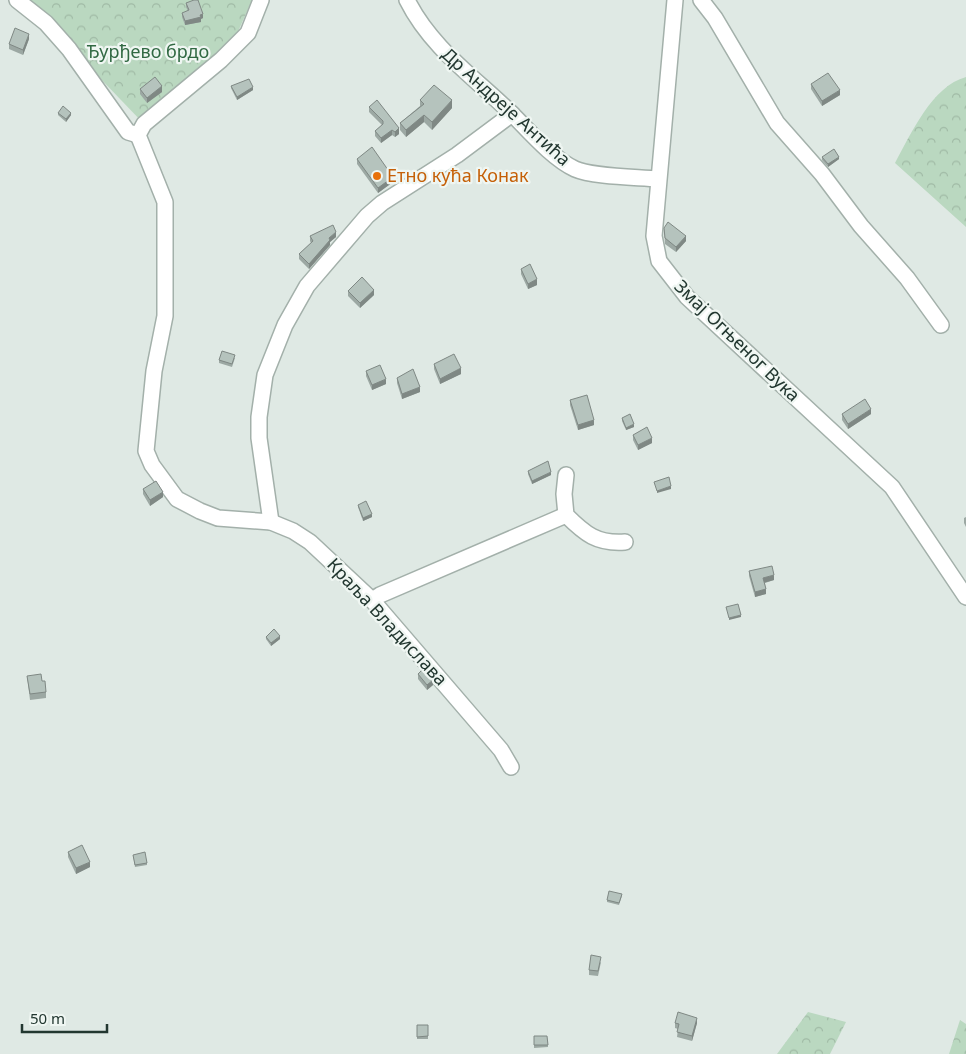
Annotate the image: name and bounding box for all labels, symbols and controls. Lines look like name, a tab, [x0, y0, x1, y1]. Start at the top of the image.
park label: Ђурђево брдо	[87, 39, 209, 63]
street label: Др Андреје Антића	[437, 42, 576, 171]
place label: Етно кућа Конак	[387, 163, 529, 187]
marker: Етно кућа Конак	[371, 170, 383, 182]
street label: Змај Огњеног Вука	[670, 274, 806, 406]
street label: Краља Владислава	[322, 552, 453, 690]
scale bar	[22, 1002, 108, 1034]
text: 50 m	[30, 1008, 65, 1028]

